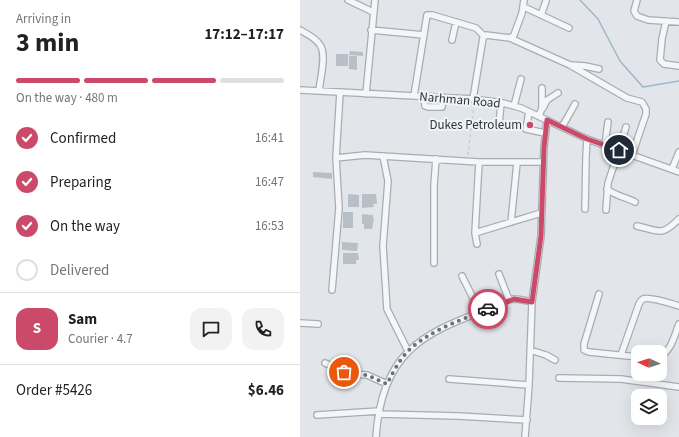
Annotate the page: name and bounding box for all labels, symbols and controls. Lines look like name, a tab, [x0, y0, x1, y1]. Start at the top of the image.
text: Arriving in	[16, 10, 71, 28]
text: 3 min	[16, 24, 79, 61]
text: 17:12–17:17	[204, 24, 284, 45]
street label: Narhman Road	[419, 87, 501, 113]
text: On the way · 480 m	[16, 89, 118, 107]
place label: Dukes Petroleum	[429, 116, 522, 134]
marker: Dukes Petroleum	[525, 120, 535, 130]
icon: check	[16, 127, 38, 149]
text: Confirmed	[50, 128, 116, 149]
text: 16:41	[255, 129, 284, 147]
pin	[602, 133, 636, 167]
icon: home	[608, 139, 630, 161]
icon: check	[16, 171, 38, 193]
text: Preparing	[50, 172, 111, 193]
text: 16:47	[255, 173, 284, 191]
icon: check	[16, 215, 38, 237]
text: On the way	[50, 216, 120, 237]
text: 16:53	[255, 217, 284, 235]
text: Delivered	[50, 260, 109, 281]
courier	[468, 289, 508, 329]
icon: car	[477, 298, 499, 320]
button: chat	[190, 308, 232, 350]
button: phone	[242, 308, 284, 350]
text: Sam	[68, 309, 97, 330]
text: S	[33, 318, 41, 339]
text: Courier · 4.7	[68, 330, 133, 348]
north arrow	[631, 345, 667, 381]
map controls	[631, 345, 667, 425]
pin	[327, 355, 361, 389]
icon: bag	[333, 361, 355, 383]
text: Order #5426	[16, 380, 92, 401]
text: $6.46	[248, 380, 284, 401]
button: layers	[631, 389, 667, 425]

